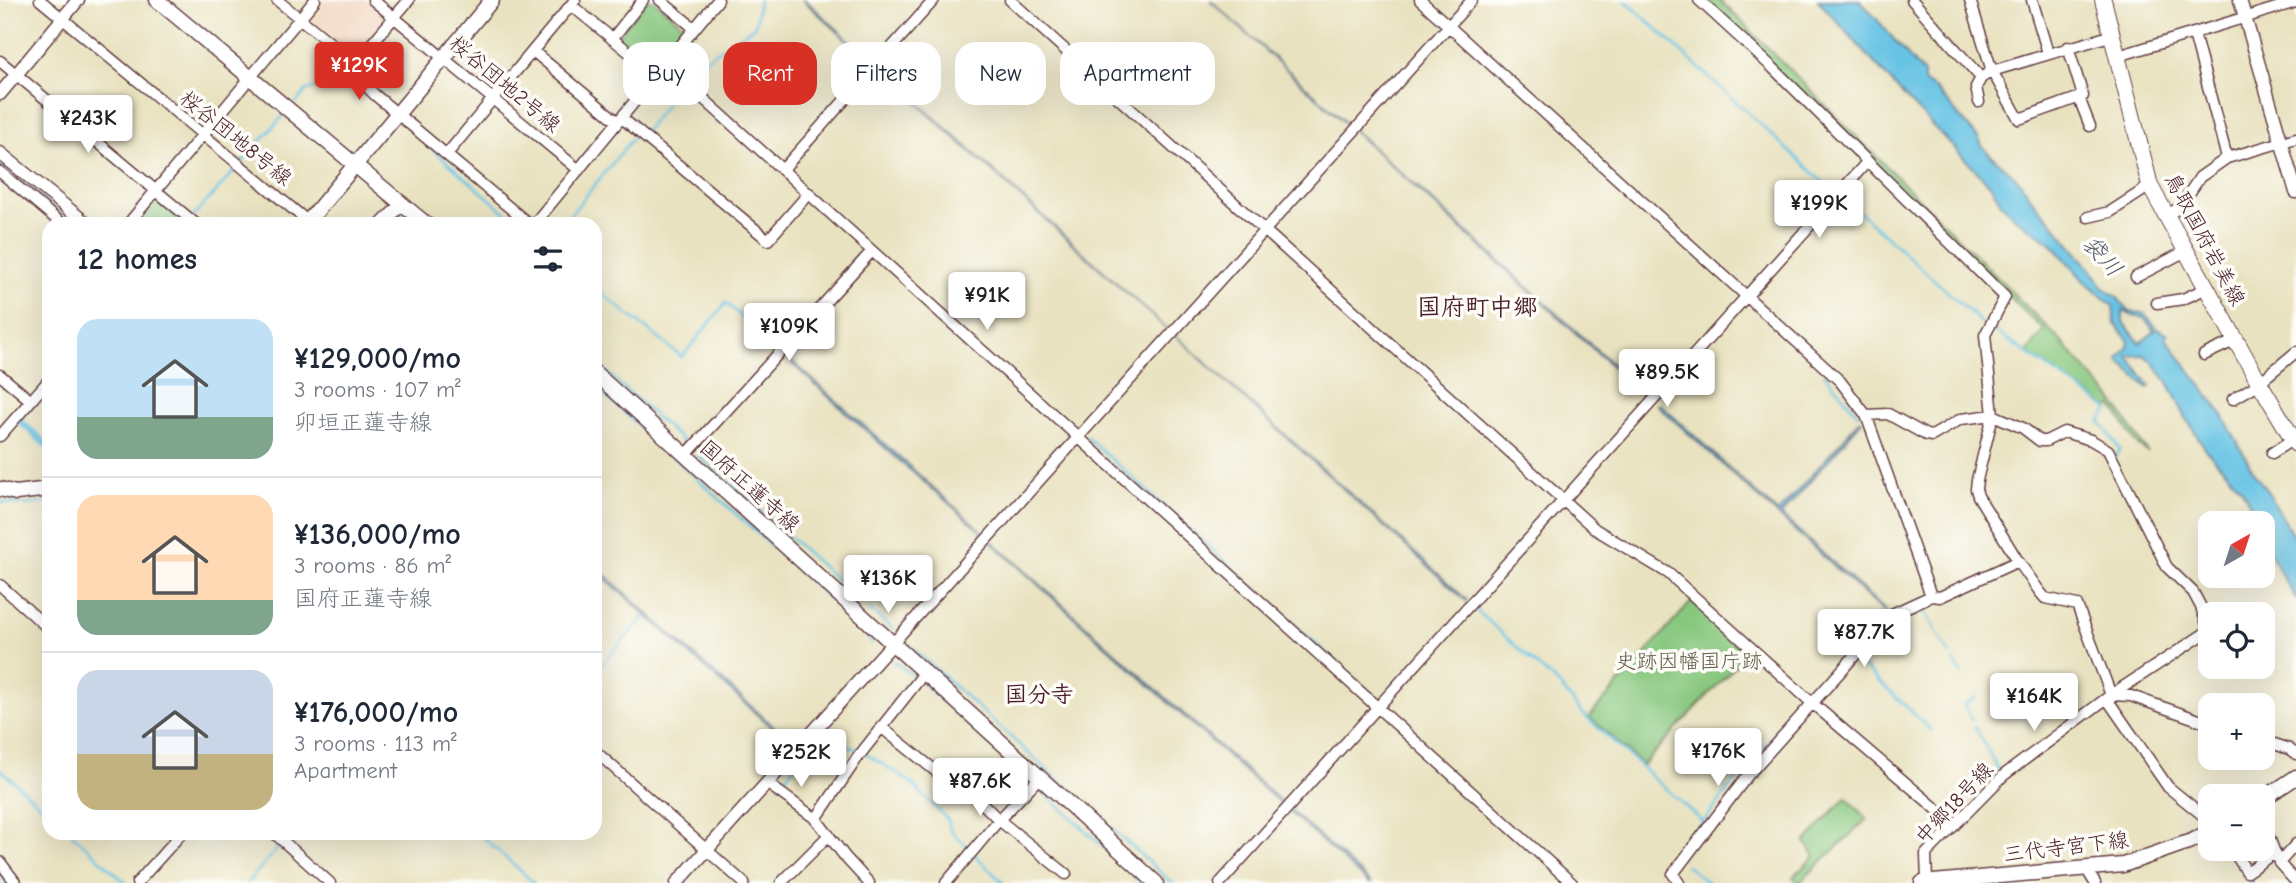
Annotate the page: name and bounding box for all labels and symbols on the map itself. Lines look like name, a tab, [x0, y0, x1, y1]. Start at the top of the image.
street label: 桜谷団地2号線	[445, 31, 565, 137]
pin: ¥129K	[310, 42, 408, 102]
street label: 桜谷団地8号線	[175, 86, 297, 190]
pin: ¥243K	[39, 96, 137, 155]
street label: 鳥取国府岩美線	[2160, 168, 2250, 310]
pin: ¥199K	[1770, 180, 1868, 240]
water label: 袋川	[2077, 230, 2128, 282]
pin: ¥91K	[946, 272, 1028, 332]
district label: 国府町中郷	[1417, 293, 1537, 321]
pin: ¥109K	[740, 304, 838, 363]
pin: ¥89.5K	[1610, 350, 1724, 409]
street label: 国府正蓮寺線	[695, 435, 805, 537]
north arrow	[2198, 511, 2275, 588]
pin: ¥136K	[839, 556, 937, 615]
pin: ¥87.7K	[1807, 610, 1921, 669]
park label: 史跡因幡国庁跡	[1616, 649, 1763, 673]
pin: ¥164K	[1985, 674, 2083, 733]
district label: 国分寺	[1005, 681, 1074, 708]
pin: ¥176K	[1669, 728, 1767, 788]
pin: ¥252K	[752, 730, 850, 789]
street label: 中郷18号線	[1910, 757, 1998, 849]
pin: ¥87.6K	[923, 758, 1037, 818]
street label: 三代寺宮下線	[2002, 827, 2130, 867]

